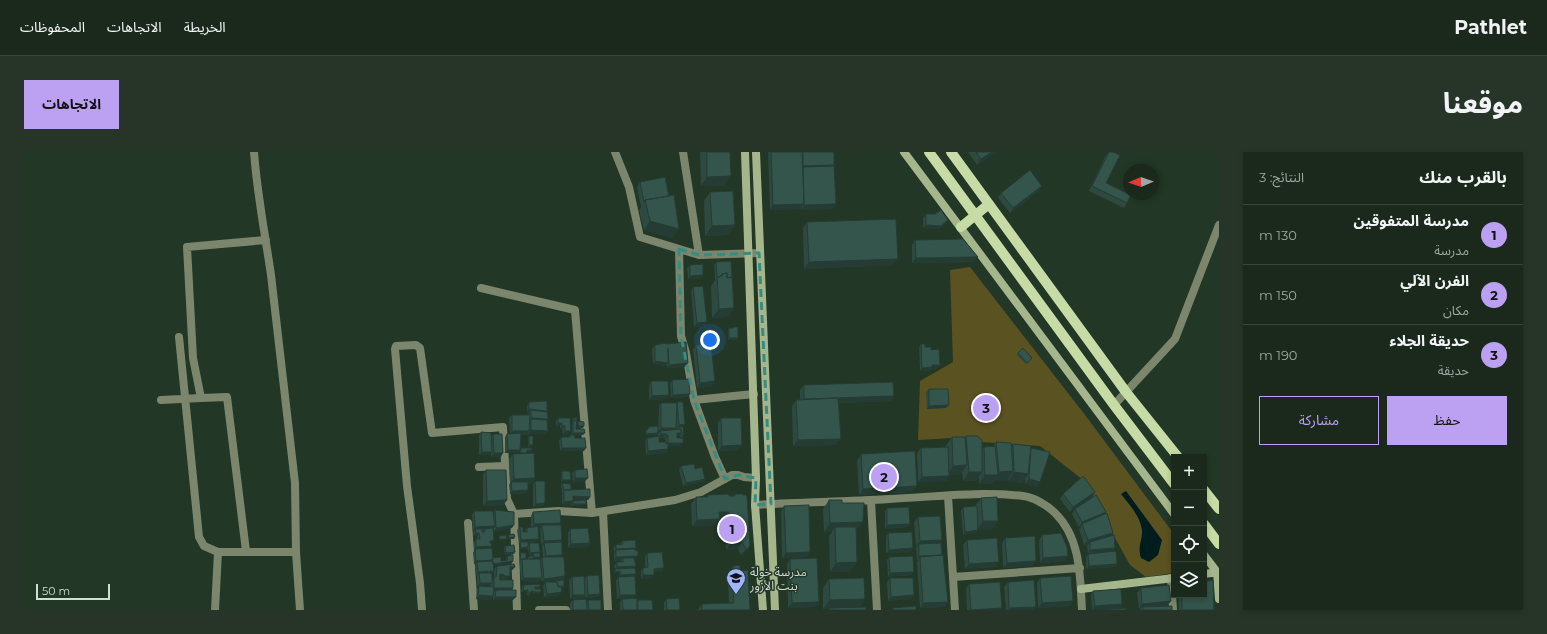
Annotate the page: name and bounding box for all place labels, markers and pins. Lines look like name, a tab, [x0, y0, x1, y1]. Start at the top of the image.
pin: 3	[973, 393, 999, 423]
pin: 2	[871, 462, 897, 492]
pin: 1	[719, 514, 745, 544]
place label: مدرسة خولة بنت الأزور	[749, 564, 807, 593]
school or university icon: مدرسة خولة بنت الأزور	[725, 567, 747, 595]

